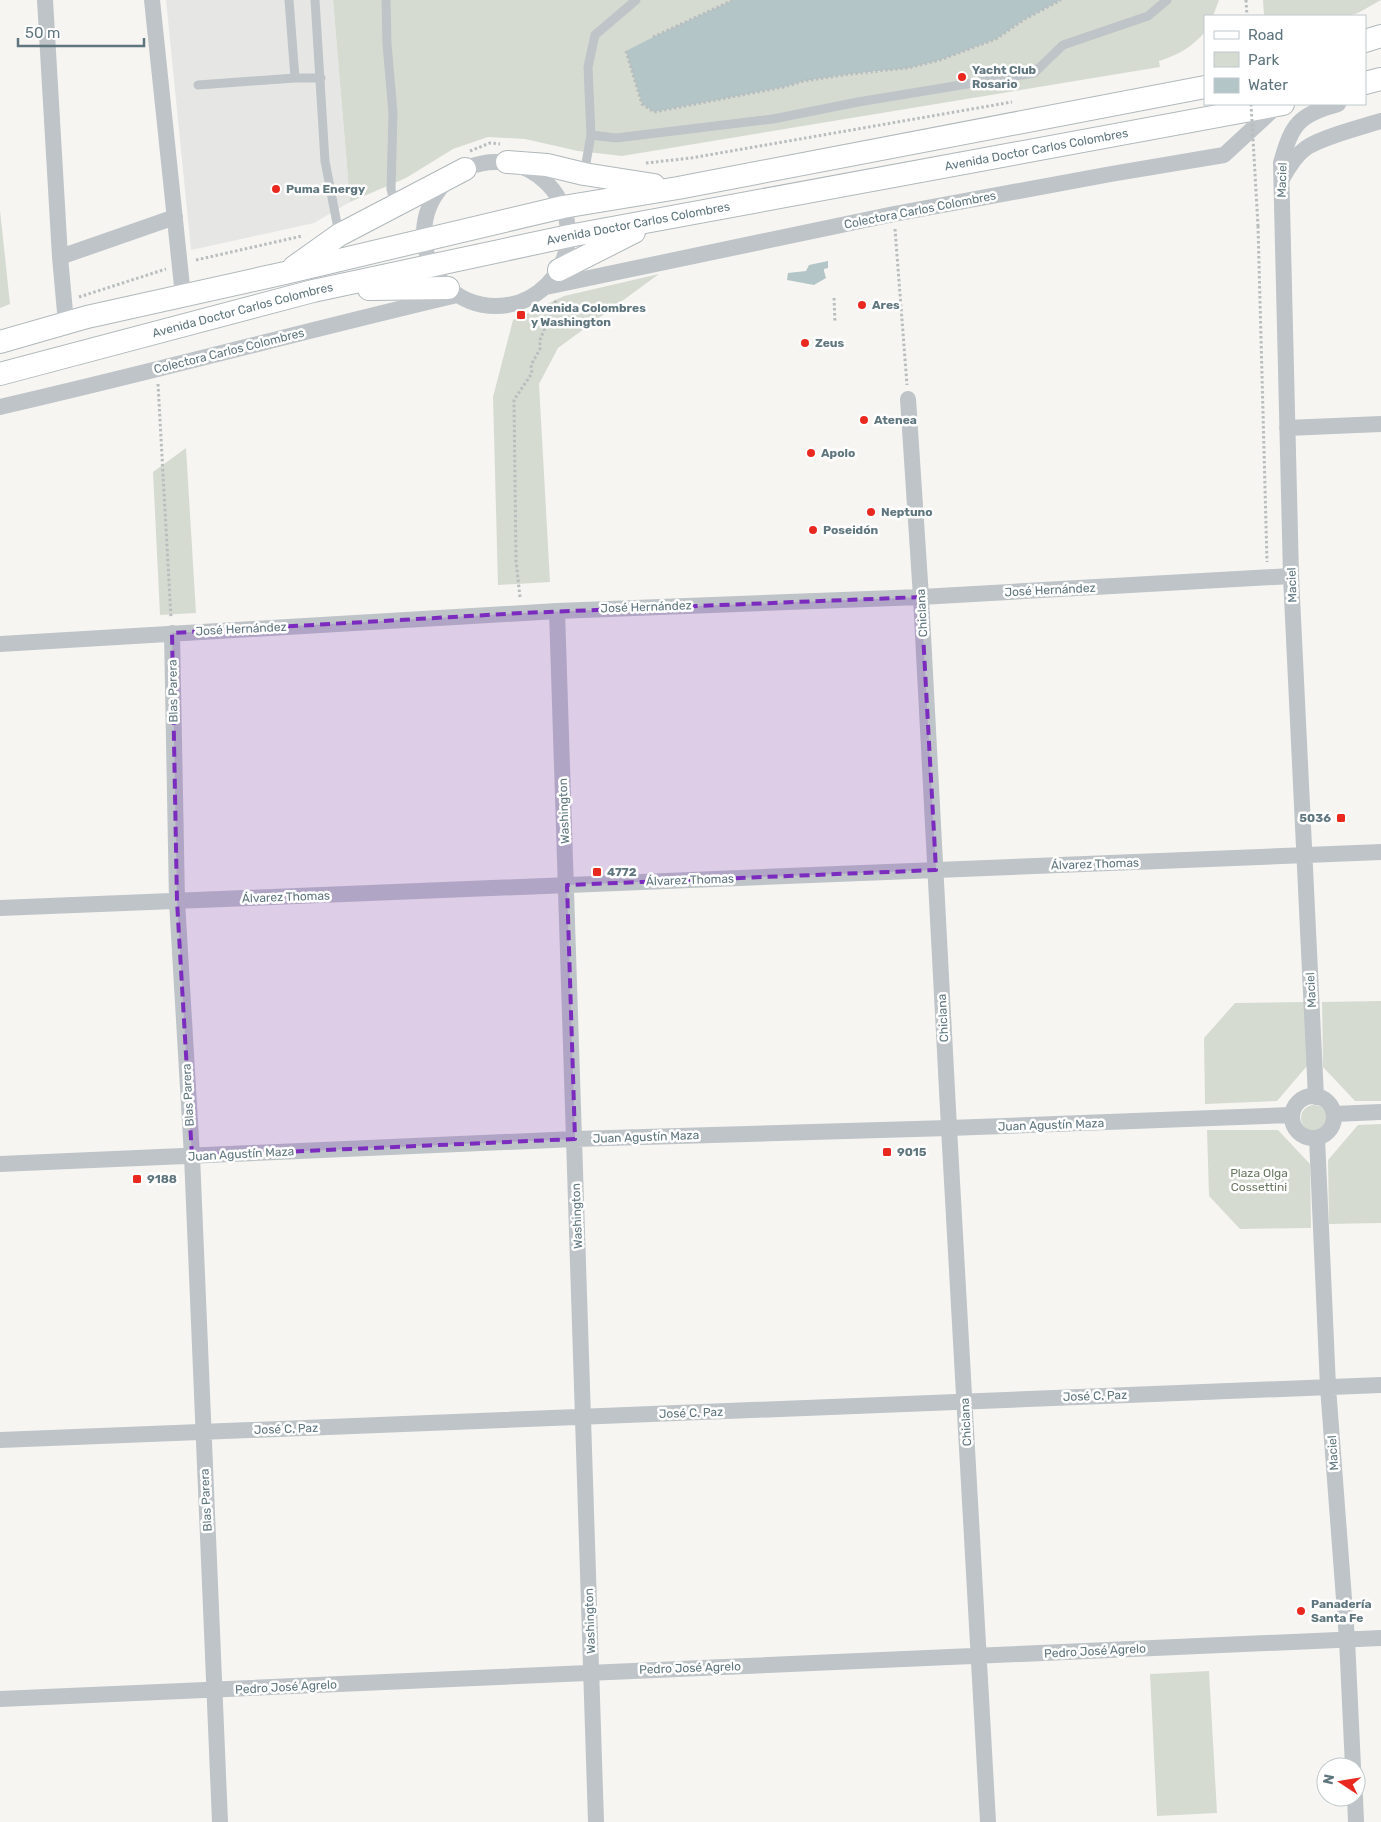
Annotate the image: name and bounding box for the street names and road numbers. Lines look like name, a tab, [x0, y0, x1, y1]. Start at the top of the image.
street label: Avenida Doctor Carlos Colombres	[944, 126, 1129, 173]
street label: Maciel	[1274, 162, 1290, 198]
street label: Colectora Carlos Colombres	[843, 188, 997, 232]
street label: Avenida Doctor Carlos Colombres	[545, 199, 731, 248]
street label: Avenida Doctor Carlos Colombres	[151, 280, 334, 340]
street label: Colectora Carlos Colombres	[152, 326, 306, 376]
street label: Maciel	[1284, 567, 1300, 603]
street label: José Hernández	[1004, 581, 1096, 599]
street label: Chiclana	[914, 589, 930, 637]
street label: José Hernández	[600, 598, 692, 616]
street label: José Hernández	[195, 620, 287, 638]
street label: Blas Parera	[165, 659, 181, 723]
street label: Washington	[556, 778, 572, 844]
street label: Álvarez Thomas	[1051, 855, 1139, 873]
street label: Álvarez Thomas	[646, 871, 734, 889]
street label: Álvarez Thomas	[242, 888, 330, 906]
street label: Maciel	[1303, 972, 1319, 1008]
street label: Chiclana	[935, 994, 951, 1042]
street label: Blas Parera	[179, 1063, 197, 1127]
street label: Juan Agustín Maza	[998, 1116, 1104, 1134]
street label: Juan Agustín Maza	[593, 1128, 699, 1146]
street label: Juan Agustín Maza	[187, 1144, 295, 1164]
street label: Washington	[569, 1183, 585, 1249]
street label: José C. Paz	[1063, 1388, 1127, 1404]
street label: Chiclana	[958, 1398, 974, 1446]
street label: José C. Paz	[659, 1405, 723, 1421]
street label: José C. Paz	[254, 1421, 318, 1437]
street label: Maciel	[1325, 1435, 1341, 1471]
street label: Blas Parera	[197, 1468, 215, 1532]
street label: Washington	[582, 1588, 598, 1654]
street label: Pedro José Agrelo	[1044, 1641, 1146, 1661]
street label: Pedro José Agrelo	[639, 1659, 741, 1677]
street label: Pedro José Agrelo	[235, 1677, 337, 1697]

